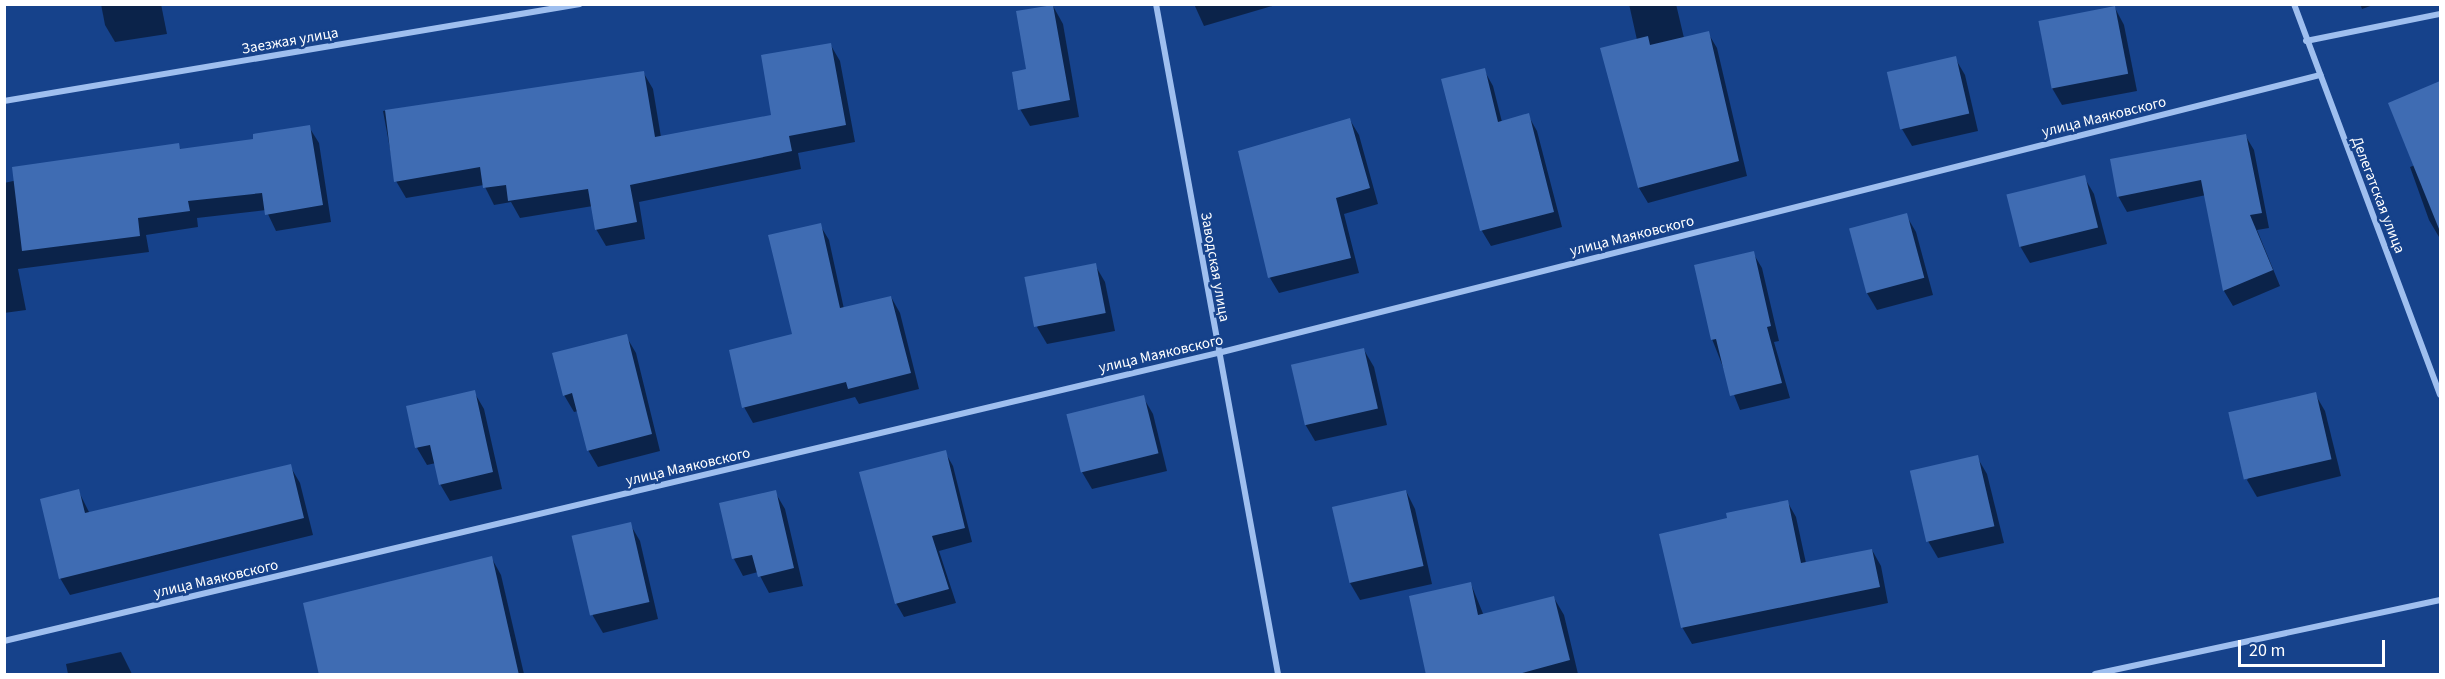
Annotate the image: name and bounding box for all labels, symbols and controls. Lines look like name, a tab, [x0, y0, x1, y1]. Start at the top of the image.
street label: Заезжая улица	[240, 24, 340, 58]
street label: улица Маяковского	[2040, 93, 2168, 141]
street label: Делегатская улица	[2347, 134, 2409, 256]
street label: Заводская улица	[1196, 211, 1234, 323]
street label: улица Маяковского	[1568, 212, 1696, 260]
street label: улица Маяковского	[1097, 331, 1225, 377]
street label: улица Маяковского	[624, 444, 752, 490]
street label: улица Маяковского	[152, 556, 280, 602]
scale bar	[2241, 628, 2388, 666]
text: 20 m	[2249, 638, 2285, 663]

